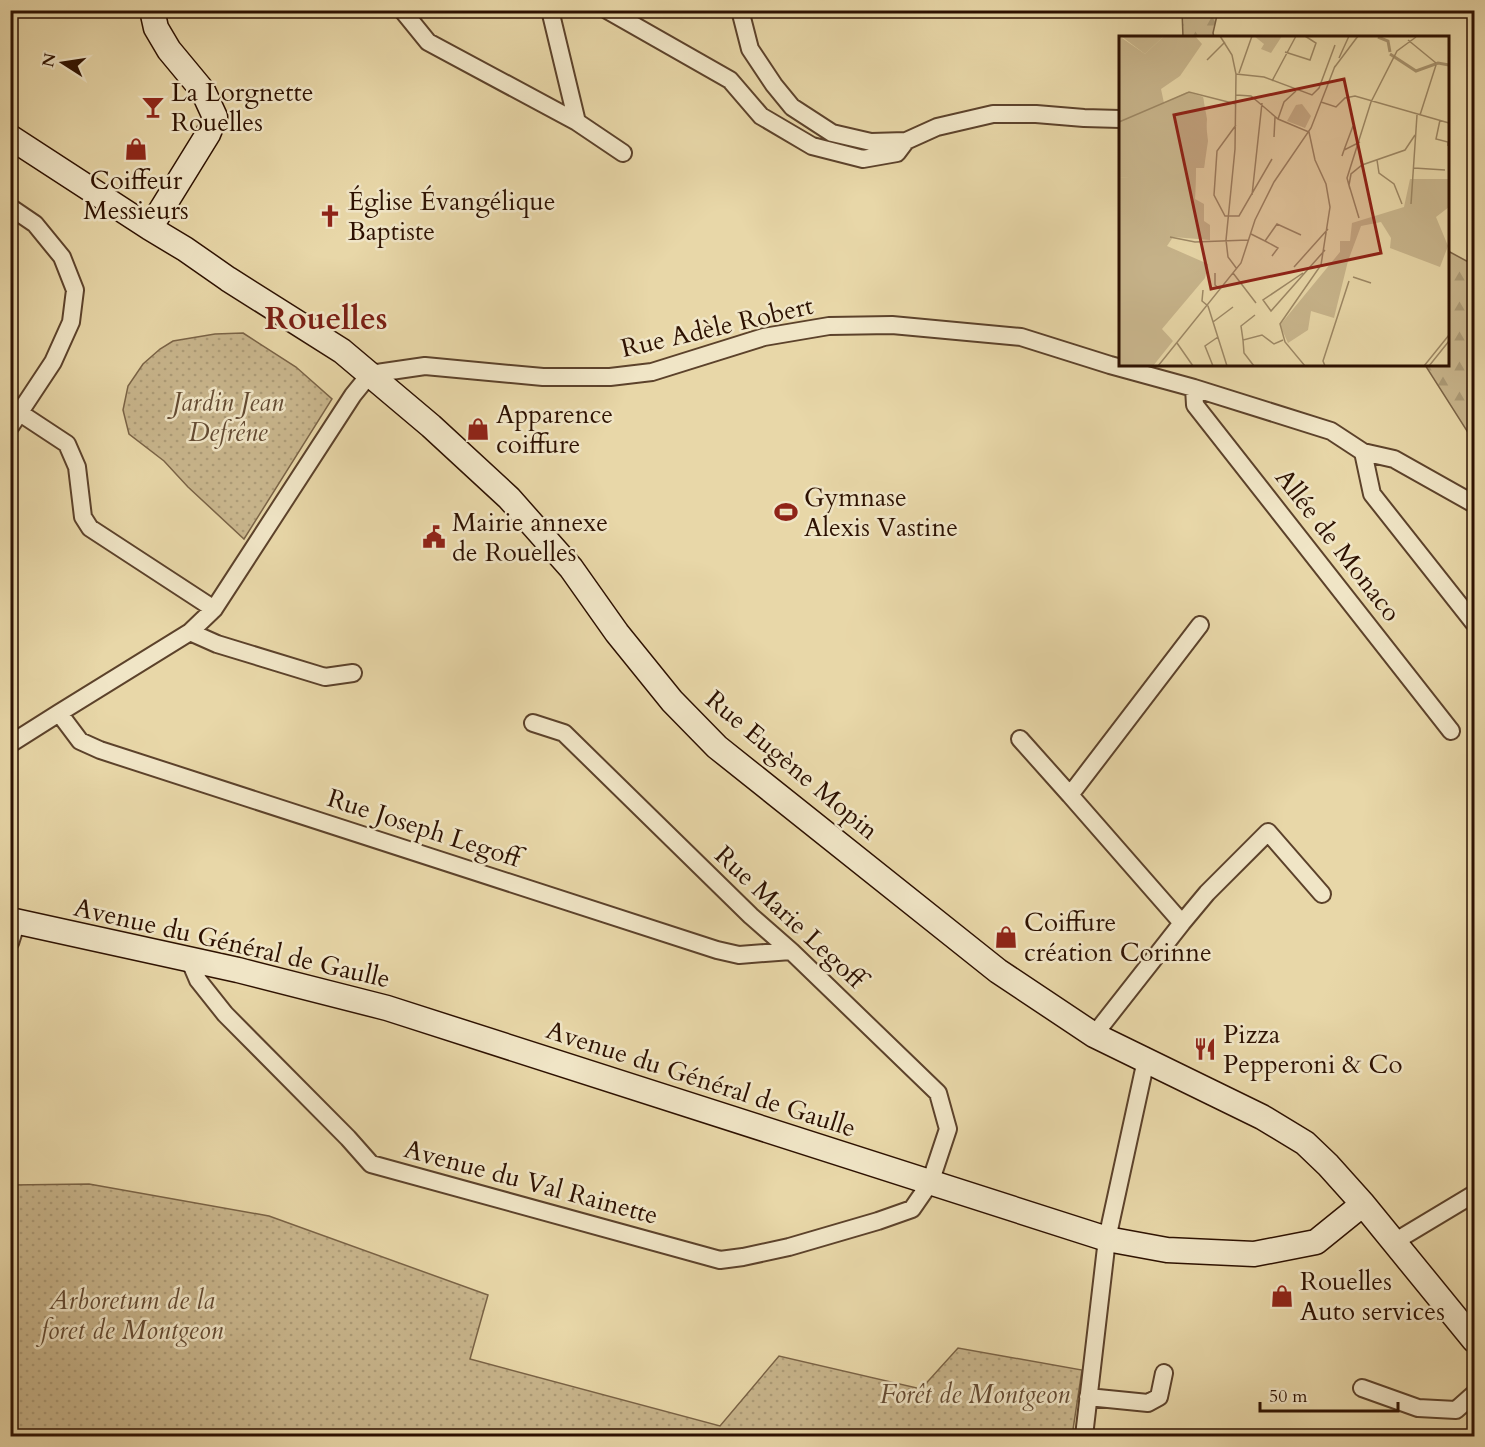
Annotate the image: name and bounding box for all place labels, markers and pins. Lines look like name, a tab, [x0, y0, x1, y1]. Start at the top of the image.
place label: La Lorgnette Rouelles	[171, 75, 314, 140]
bar icon: La Lorgnette Rouelles	[140, 94, 166, 120]
shop icon: Coiffeur Messieurs	[123, 136, 149, 162]
place label: Coiffeur Messieurs	[83, 163, 189, 228]
place label: Église Évangélique Baptiste	[348, 184, 556, 249]
church icon: Église Évangélique Baptiste	[317, 203, 343, 229]
place label: Apparence coiffure	[496, 397, 613, 462]
shop icon: Apparence coiffure	[465, 416, 491, 442]
place label: Gymnase Alexis Vastine	[804, 480, 958, 545]
sports icon: Gymnase Alexis Vastine	[773, 499, 799, 525]
place label: Mairie annexe de Rouelles	[452, 505, 608, 570]
public building icon: Mairie annexe de Rouelles	[421, 524, 447, 550]
place label: Coiffure création Corinne	[1024, 905, 1212, 970]
shop icon: Coiffure création Corinne	[993, 924, 1019, 950]
place label: Pizza Pepperoni & Co	[1223, 1017, 1403, 1082]
restaurant icon: Pizza Pepperoni & Co	[1192, 1036, 1218, 1062]
place label: Rouelles Auto services	[1300, 1264, 1445, 1329]
shop icon: Rouelles Auto services	[1269, 1283, 1295, 1309]

